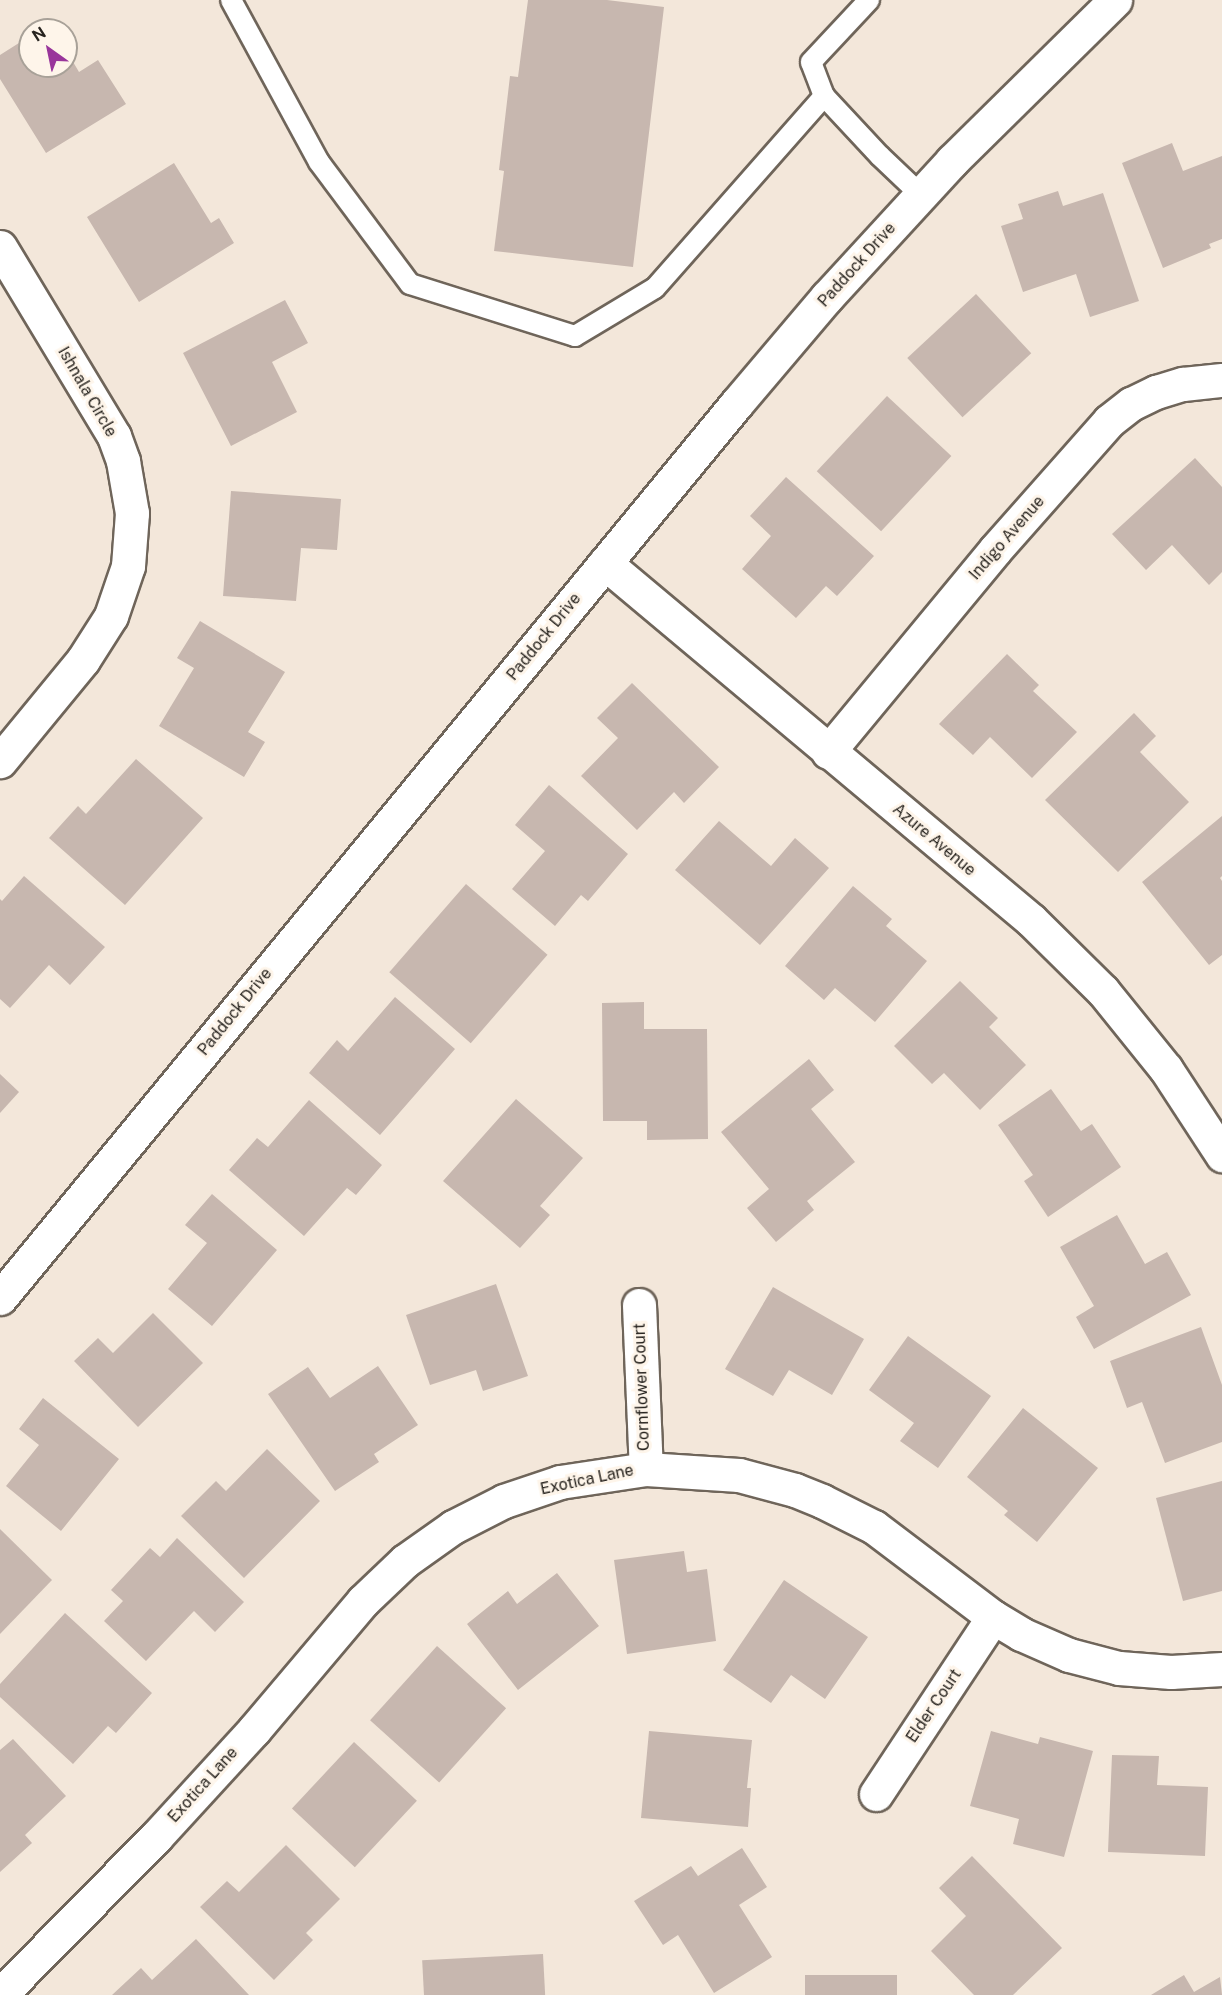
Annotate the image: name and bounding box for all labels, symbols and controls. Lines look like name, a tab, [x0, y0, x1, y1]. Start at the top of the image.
north arrow	[18, 18, 78, 78]
text: N	[29, 23, 49, 46]
street label: Paddock Drive	[814, 219, 900, 311]
street label: Ishnala Circle	[54, 344, 120, 440]
street label: Indigo Avenue	[965, 492, 1049, 584]
street label: Paddock Drive	[503, 589, 585, 685]
street label: Azure Avenue	[889, 800, 979, 880]
street label: Paddock Drive	[194, 964, 276, 1060]
street label: Cornflower Court	[630, 1323, 654, 1451]
street label: Exotica Lane	[539, 1461, 635, 1499]
street label: Elder Court	[902, 1666, 966, 1746]
street label: Exotica Lane	[164, 1743, 242, 1827]

